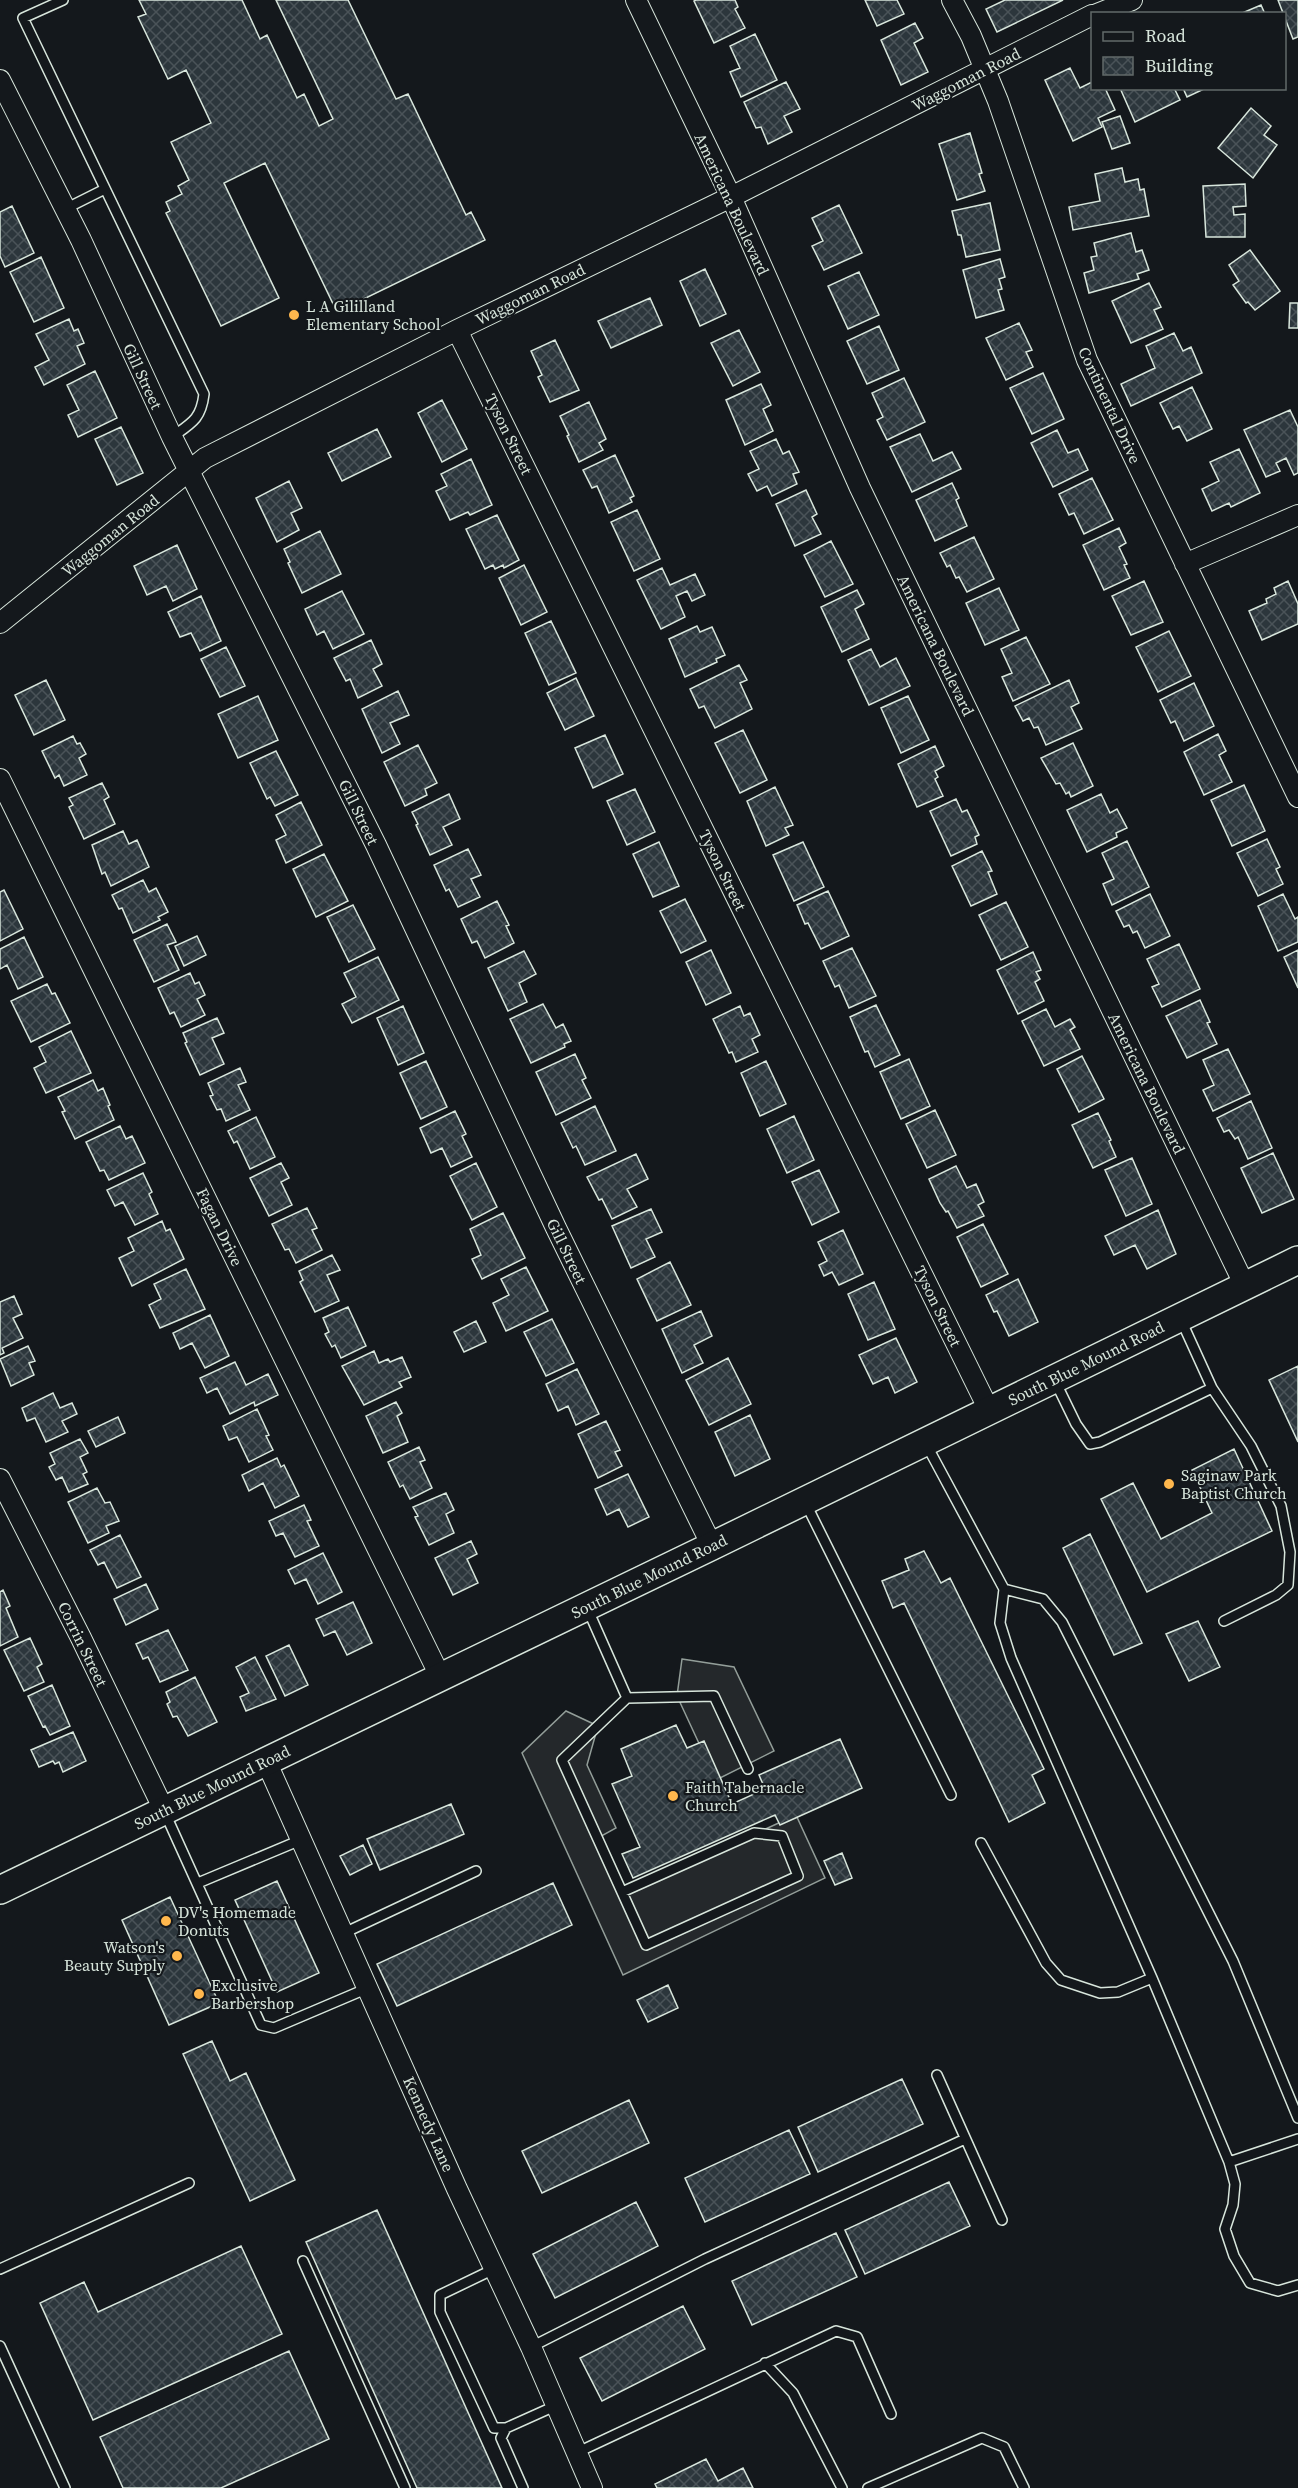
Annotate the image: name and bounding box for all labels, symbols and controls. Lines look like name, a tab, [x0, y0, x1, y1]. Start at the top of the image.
legend	[1091, 12, 1286, 90]
text: Road	[1145, 23, 1186, 48]
street label: Waggoman Road	[908, 42, 1024, 116]
text: Building	[1145, 53, 1213, 78]
street label: Americana Boulevard	[689, 129, 775, 279]
street label: Waggoman Road	[471, 258, 589, 330]
place label: L A Gililland Elementary School	[306, 295, 441, 335]
marker: L A Gililland Elementary School	[287, 308, 301, 322]
street label: Gill Street	[118, 339, 168, 413]
street label: Continental Drive	[1073, 343, 1147, 467]
street label: Tyson Street	[480, 390, 538, 479]
street label: Waggoman Road	[57, 489, 163, 581]
street label: Americana Boulevard	[892, 571, 980, 719]
street label: Gill Street	[334, 776, 385, 849]
street label: Tyson Street	[694, 826, 752, 915]
street label: Americana Boulevard	[1103, 1009, 1191, 1157]
street label: Fagan Drive	[192, 1184, 248, 1270]
street label: Gill Street	[542, 1215, 593, 1288]
street label: Tyson Street	[909, 1262, 967, 1351]
street label: South Blue Mound Road	[1004, 1316, 1168, 1410]
place label: Saginaw Park Baptist Church	[1181, 1464, 1287, 1504]
marker: Saginaw Park Baptist Church	[1162, 1477, 1176, 1491]
street label: South Blue Mound Road	[567, 1529, 731, 1623]
street label: Corrin Street	[53, 1598, 113, 1691]
street label: South Blue Mound Road	[130, 1740, 294, 1834]
place label: Faith Tabernacle Church	[685, 1776, 804, 1816]
marker: Faith Tabernacle Church	[666, 1789, 680, 1803]
place label: DV's Homemade Donuts	[178, 1901, 296, 1941]
marker: DV's Homemade Donuts	[159, 1914, 173, 1928]
place label: Watson's Beauty Supply	[64, 1936, 166, 1976]
marker: Watson's Beauty Supply	[170, 1949, 184, 1963]
place label: Exclusive Barbershop	[211, 1974, 294, 2014]
marker: Exclusive Barbershop	[192, 1987, 206, 2001]
street label: Kennedy Lane	[398, 2073, 460, 2175]

